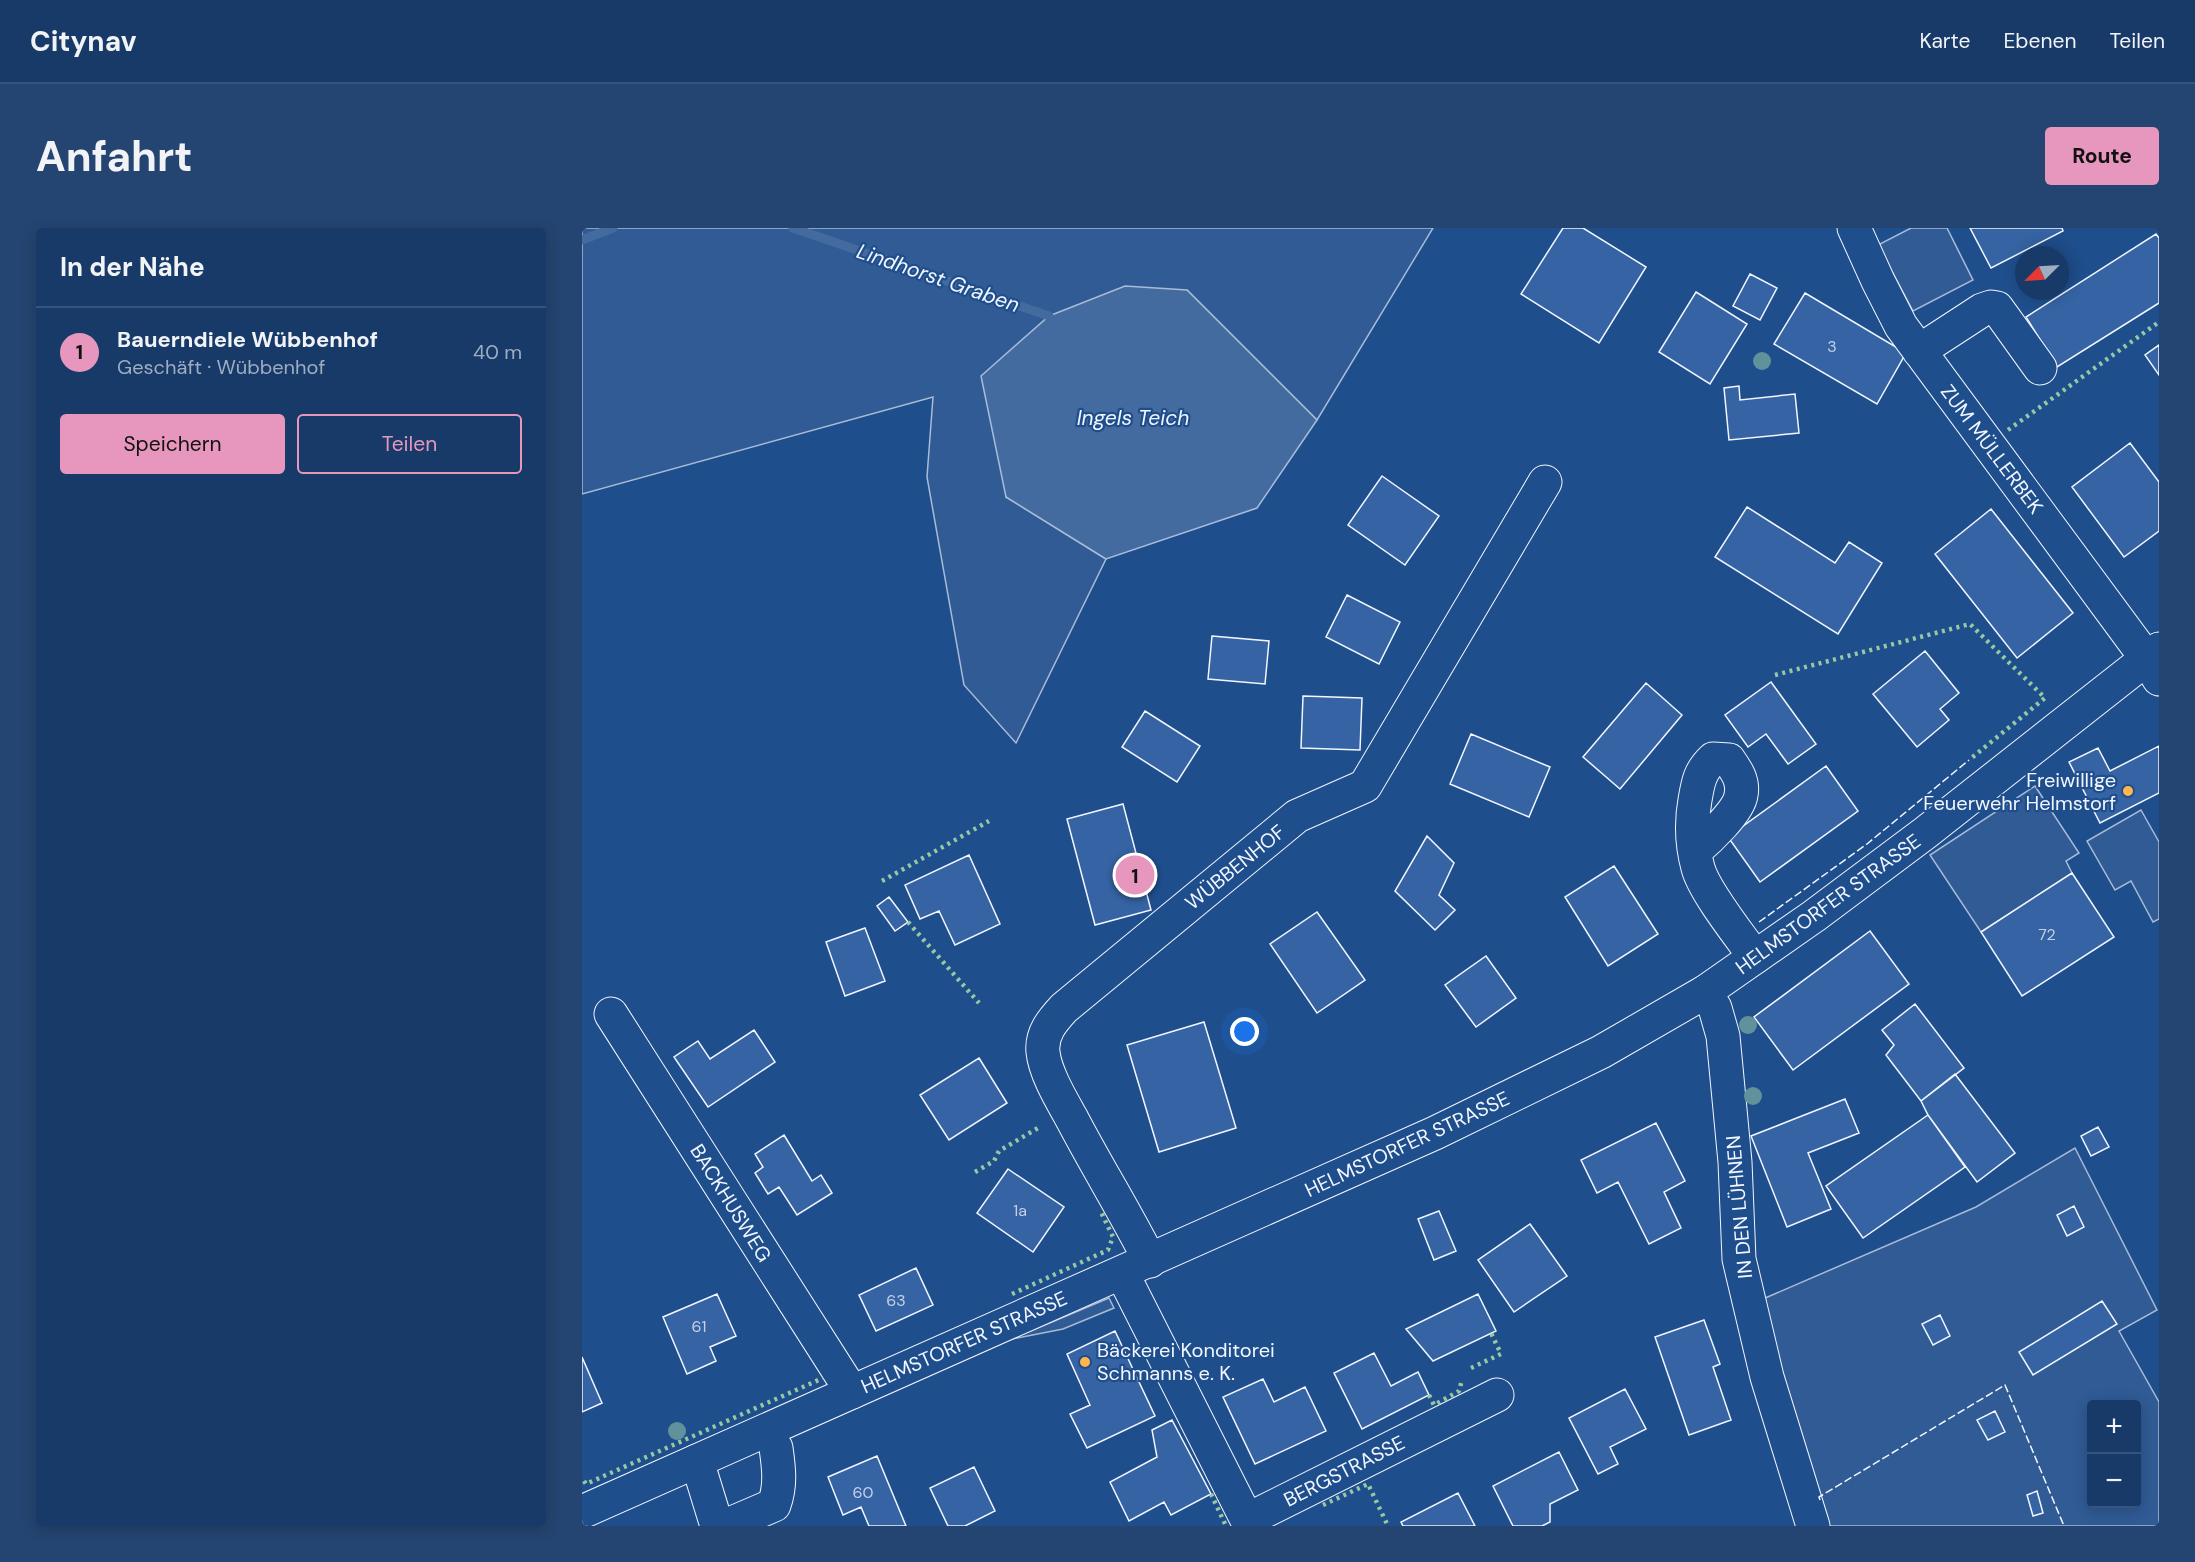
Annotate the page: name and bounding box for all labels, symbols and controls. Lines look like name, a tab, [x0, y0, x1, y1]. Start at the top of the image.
text: Citynav	[30, 23, 136, 60]
text: Karte	[1920, 27, 1970, 55]
text: Ebenen	[2003, 27, 2076, 55]
text: Teilen	[2109, 27, 2165, 55]
button: Route	[2045, 127, 2159, 185]
text: Anfahrt	[36, 129, 192, 184]
water label: Lindhorst Graben	[853, 237, 1023, 319]
north arrow	[2015, 246, 2069, 300]
text: In der Nähe	[60, 250, 205, 284]
text: Bauerndiele Wübbenhof	[117, 325, 378, 354]
house number: 3	[1827, 336, 1837, 357]
text: 1	[76, 339, 83, 365]
text: 40 m	[473, 339, 522, 365]
text: Geschäft · Wübbenhof	[117, 354, 325, 380]
street label: ZUM MÜLLERBEK	[1935, 379, 2049, 519]
water label: Ingels Teich	[1077, 404, 1189, 432]
button: Speichern	[60, 414, 285, 474]
button: Teilen	[297, 414, 522, 474]
place label: Freiwillige Feuerwehr Helmstorf	[1923, 767, 2116, 816]
marker: Freiwillige Feuerwehr Helmstorf	[2121, 784, 2135, 798]
street label: WÜBBENHOF	[1180, 818, 1291, 915]
street label: HELMSTORFER STRASSE	[1730, 828, 1926, 980]
pin: 1	[1116, 852, 1154, 898]
house number: 72	[2038, 924, 2056, 945]
your location	[1230, 1017, 1259, 1046]
street label: HELMSTORFER STRASSE	[1301, 1085, 1513, 1203]
street label: IN DEN LÜHNEN	[1720, 1134, 1758, 1280]
street label: BACKHUSWEG	[684, 1139, 778, 1267]
house number: 1a	[1013, 1200, 1027, 1221]
street label: HELMSTORFER STRASSE	[857, 1285, 1071, 1399]
house number: 63	[886, 1290, 906, 1311]
house number: 61	[691, 1316, 707, 1337]
place label: Bäckerei Konditorei Schmanns e. K.	[1097, 1337, 1275, 1386]
marker: Bäckerei Konditorei Schmanns e. K.	[1078, 1355, 1092, 1369]
map controls	[2087, 1400, 2141, 1508]
button: +	[2087, 1400, 2141, 1454]
street label: BERGSTRASSE	[1279, 1429, 1409, 1513]
button: −	[2087, 1454, 2141, 1508]
house number: 60	[853, 1482, 874, 1503]

